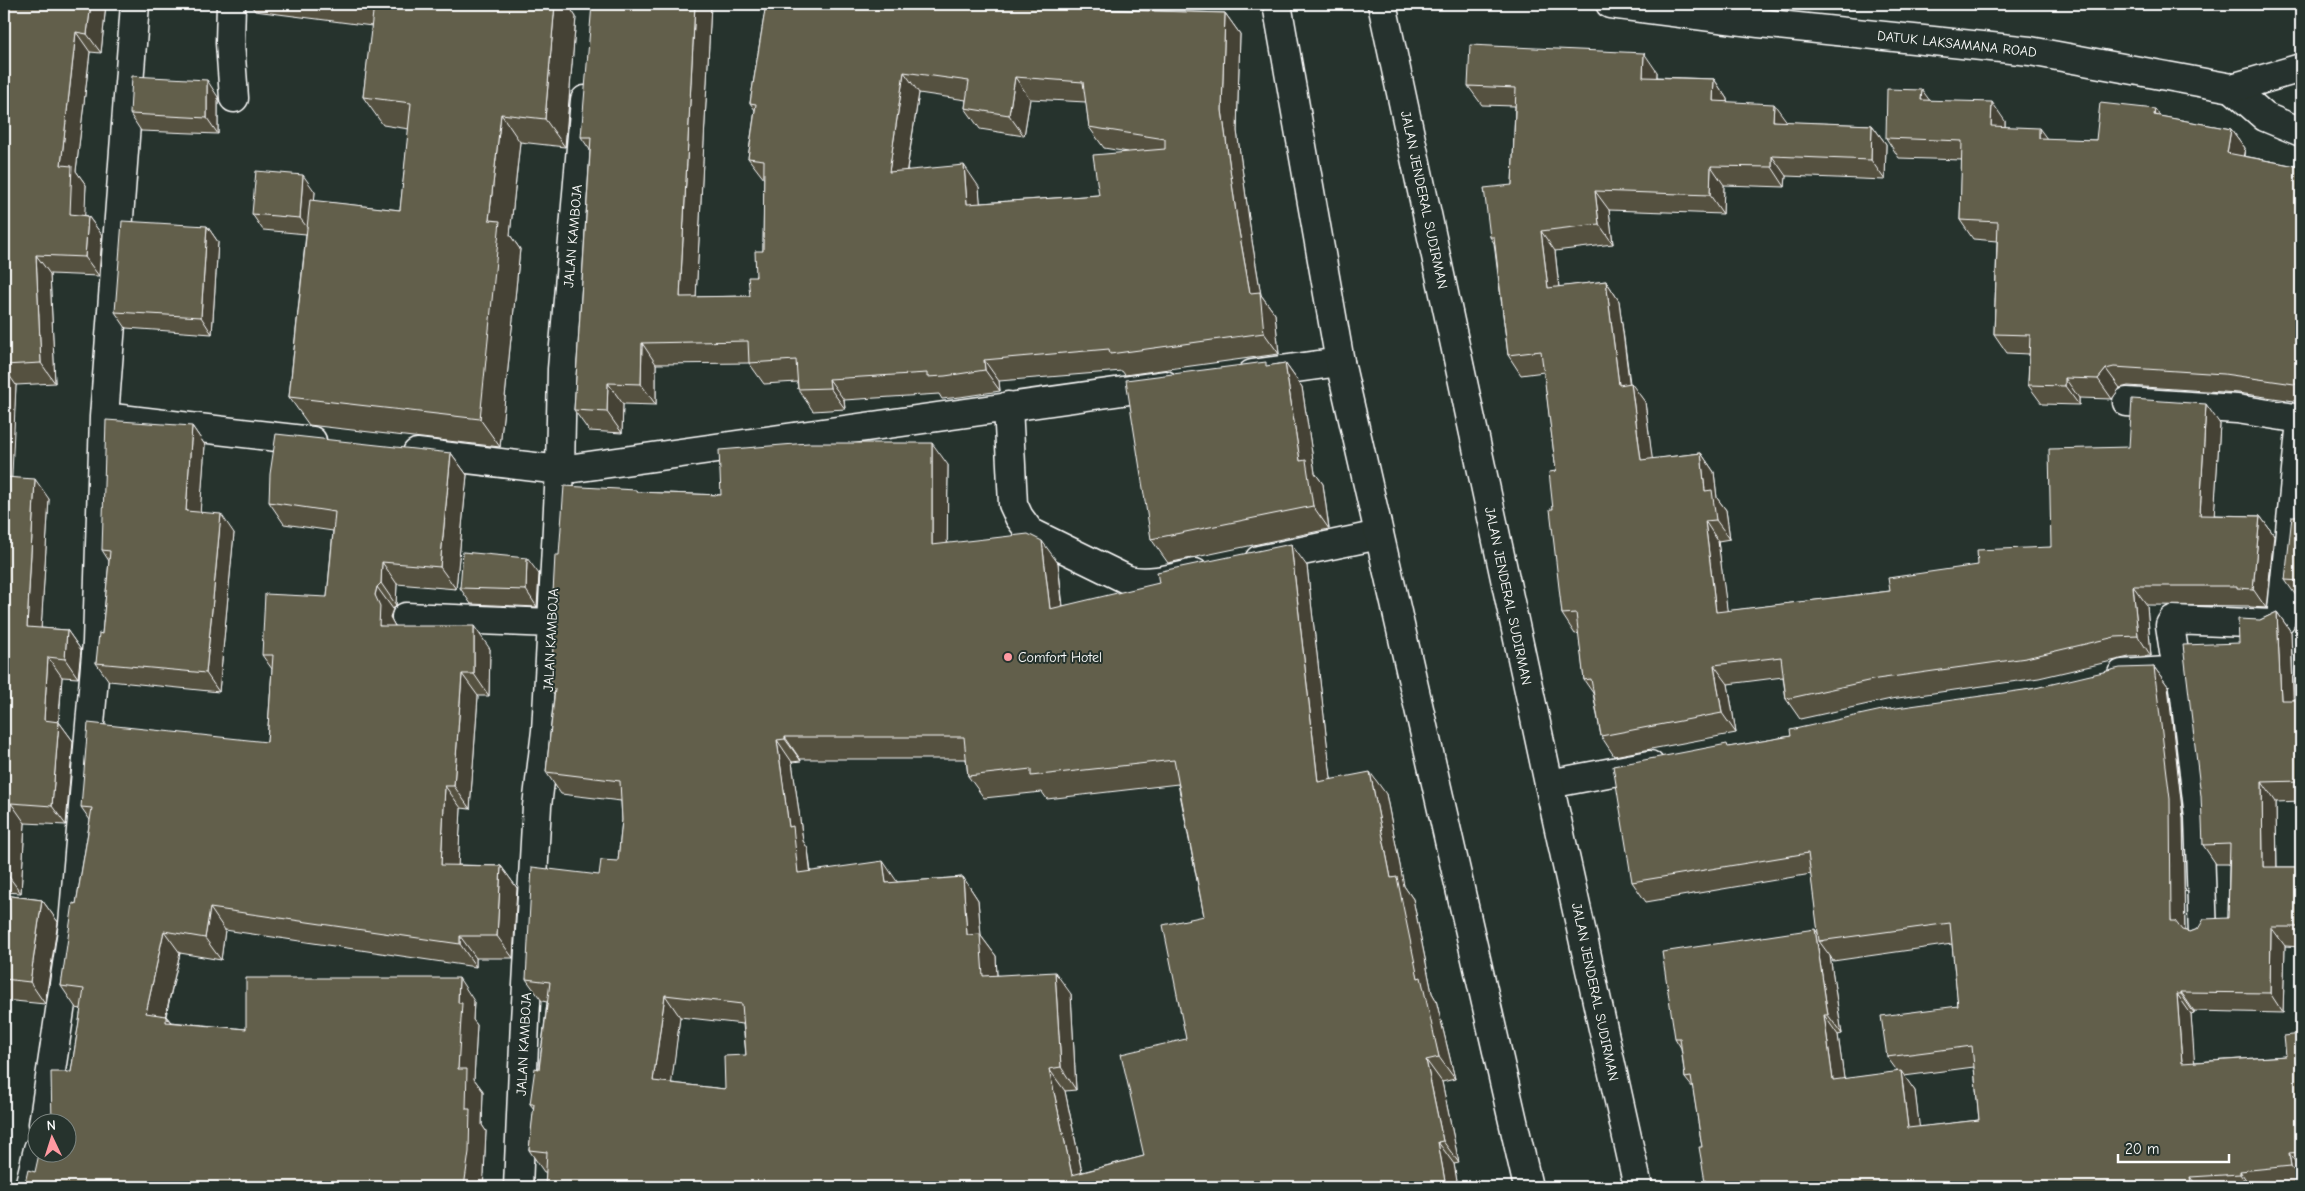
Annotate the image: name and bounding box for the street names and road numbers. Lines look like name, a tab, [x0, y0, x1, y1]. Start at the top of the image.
street label: DATUK LAKSAMANA ROAD	[1876, 27, 2038, 61]
street label: JALAN JENDERAL SUDIRMAN	[1397, 109, 1451, 291]
street label: JALAN KAMBOJA	[560, 184, 586, 288]
street label: JALAN JENDERAL SUDIRMAN	[1481, 505, 1535, 687]
street label: JALAN KAMBOJA	[540, 588, 562, 692]
street label: JALAN JENDERAL SUDIRMAN	[1568, 901, 1622, 1083]
street label: JALAN KAMBOJA	[513, 992, 535, 1096]

